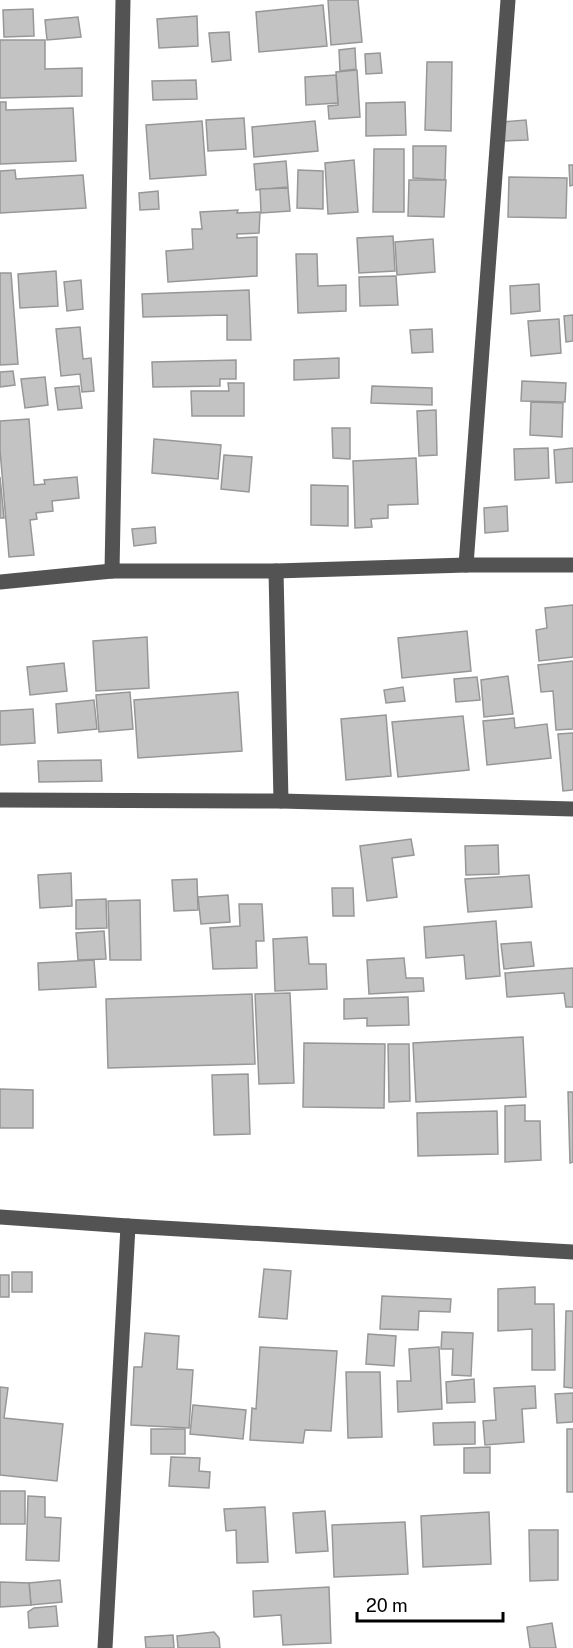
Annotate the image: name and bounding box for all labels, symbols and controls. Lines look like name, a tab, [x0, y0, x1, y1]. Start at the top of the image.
scale bar	[357, 1585, 502, 1623]
text: 20 m	[366, 1595, 408, 1616]

